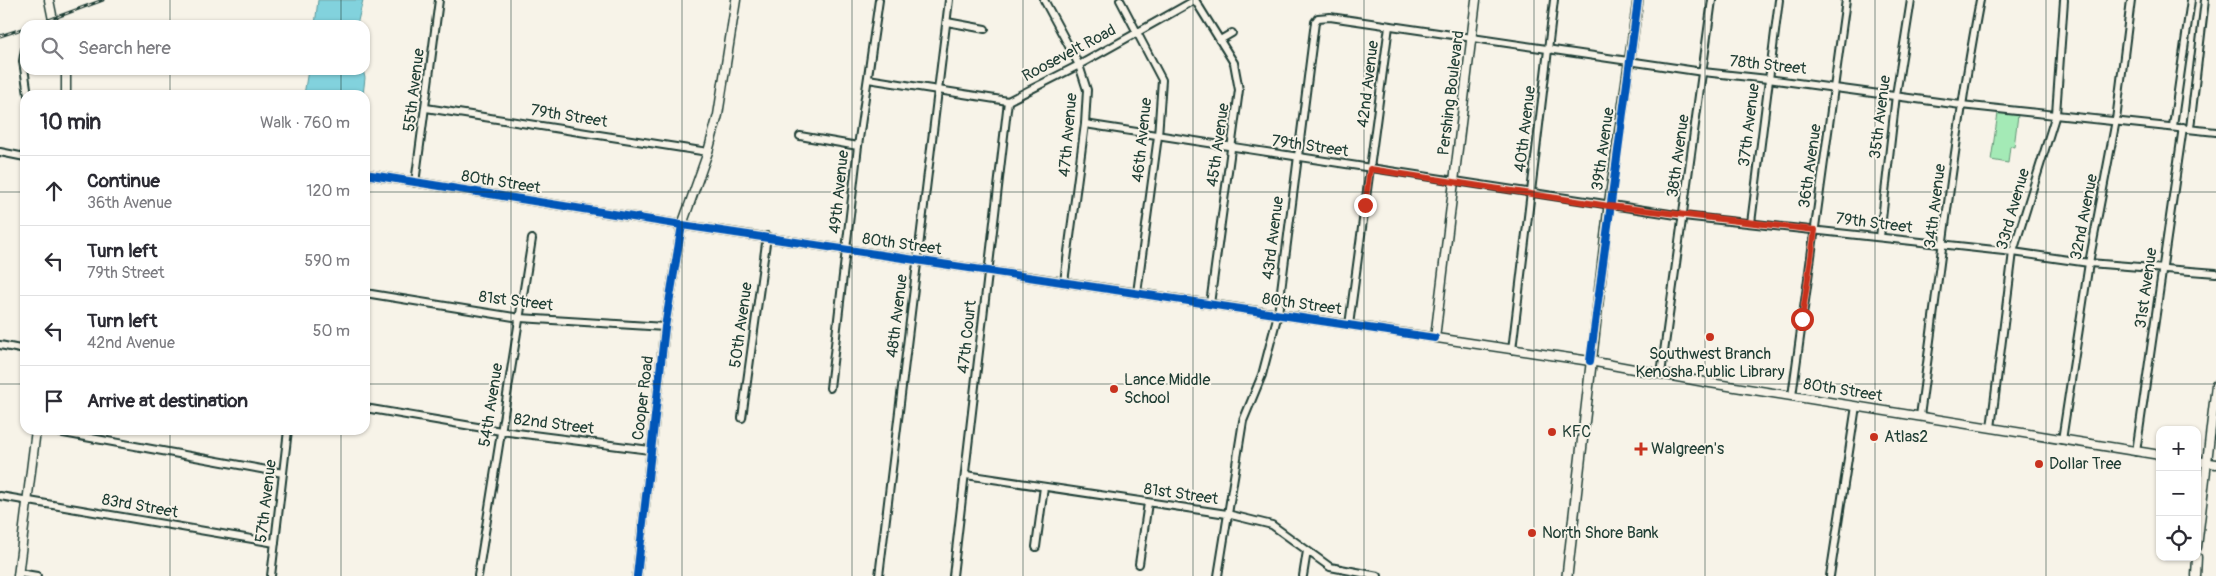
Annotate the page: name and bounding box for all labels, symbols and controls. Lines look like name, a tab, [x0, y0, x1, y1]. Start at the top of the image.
search box	[20, 20, 370, 75]
street label: Roosevelt Road	[1019, 20, 1119, 86]
street label: Pershing Boulevard	[1433, 29, 1469, 157]
icon: search	[38, 34, 66, 62]
text: Search here	[78, 36, 171, 60]
street label: 42nd Avenue	[1353, 39, 1383, 129]
street label: 55th Avenue	[399, 47, 429, 133]
street label: 78th Street	[1728, 51, 1808, 79]
street label: 35th Avenue	[1865, 74, 1895, 160]
street label: 37th Avenue	[1734, 82, 1764, 168]
street label: 40th Avenue	[1510, 85, 1540, 173]
street label: 47th Avenue	[1054, 92, 1082, 178]
street label: 46th Avenue	[1128, 96, 1156, 183]
street label: 79th Street	[529, 100, 609, 132]
street label: 45th Avenue	[1202, 102, 1234, 188]
street label: 39th Avenue	[1587, 106, 1619, 192]
text: 10 min	[40, 109, 101, 136]
text: Walk · 760 m	[260, 113, 350, 133]
street label: 38th Avenue	[1662, 113, 1694, 199]
street label: 36th Avenue	[1794, 122, 1826, 209]
street label: 79th Street	[1270, 131, 1350, 161]
street label: 49th Avenue	[825, 149, 853, 235]
street label: 34th Avenue	[1920, 163, 1950, 249]
street label: 80th Street	[460, 166, 543, 198]
street label: 33rd Avenue	[1992, 166, 2034, 252]
text: Continue	[87, 169, 160, 193]
street label: 32nd Avenue	[2066, 172, 2102, 262]
icon: ahead	[40, 177, 68, 205]
text: 120 m	[306, 181, 350, 201]
text: 36th Avenue	[87, 193, 172, 213]
route end	[1354, 194, 1377, 217]
street label: 43rd Avenue	[1258, 195, 1288, 281]
street label: 79th Street	[1834, 208, 1914, 238]
street label: 80th Street	[861, 229, 943, 260]
text: Turn left	[87, 239, 157, 263]
street label: 31st Avenue	[2130, 246, 2162, 330]
icon: left	[40, 247, 68, 275]
text: 590 m	[304, 251, 350, 271]
text: 79th Street	[87, 263, 165, 283]
street label: 48th Avenue	[882, 273, 912, 359]
street label: 50th Avenue	[725, 281, 757, 369]
street label: 81st Street	[478, 287, 555, 316]
street label: 80th Street	[1261, 289, 1343, 320]
street label: 47th Court	[953, 299, 981, 375]
route start	[1791, 308, 1814, 331]
text: Turn left	[87, 309, 157, 333]
icon: left	[40, 317, 68, 345]
text: 50 m	[313, 321, 350, 341]
marker: Southwest Branch Kenosha Public Library	[1704, 331, 1716, 343]
text: 42nd Avenue	[87, 333, 175, 353]
place label: Southwest Branch Kenosha Public Library	[1635, 344, 1785, 382]
street label: Cooper Road	[628, 355, 658, 441]
street label: 54th Avenue	[475, 362, 508, 448]
place label: Lance Middle School	[1124, 370, 1210, 408]
street label: 80th Street	[1802, 374, 1885, 406]
marker: Lance Middle School	[1108, 383, 1120, 395]
icon: arrive	[40, 387, 68, 415]
text: Arrive at destination	[87, 389, 248, 413]
street label: 82nd Street	[513, 409, 596, 439]
place label: KFC	[1562, 422, 1591, 442]
marker: KFC	[1546, 426, 1558, 438]
map controls	[2156, 426, 2201, 561]
button: +	[2156, 426, 2201, 471]
place label: Atlas2	[1884, 427, 1928, 447]
marker: Atlas2	[1868, 431, 1880, 443]
place label: Walgreen's	[1651, 439, 1724, 459]
marker: Walgreen's	[1635, 443, 1647, 455]
place label: Dollar Tree	[2049, 454, 2122, 474]
street label: 57th Avenue	[251, 458, 281, 544]
marker: Dollar Tree	[2033, 458, 2045, 470]
button: −	[2156, 471, 2201, 516]
street label: 81st Street	[1143, 479, 1220, 509]
street label: 83rd Street	[100, 489, 180, 523]
button: locate	[2156, 516, 2201, 561]
place label: North Shore Bank	[1542, 523, 1659, 543]
marker: North Shore Bank	[1526, 527, 1538, 539]

